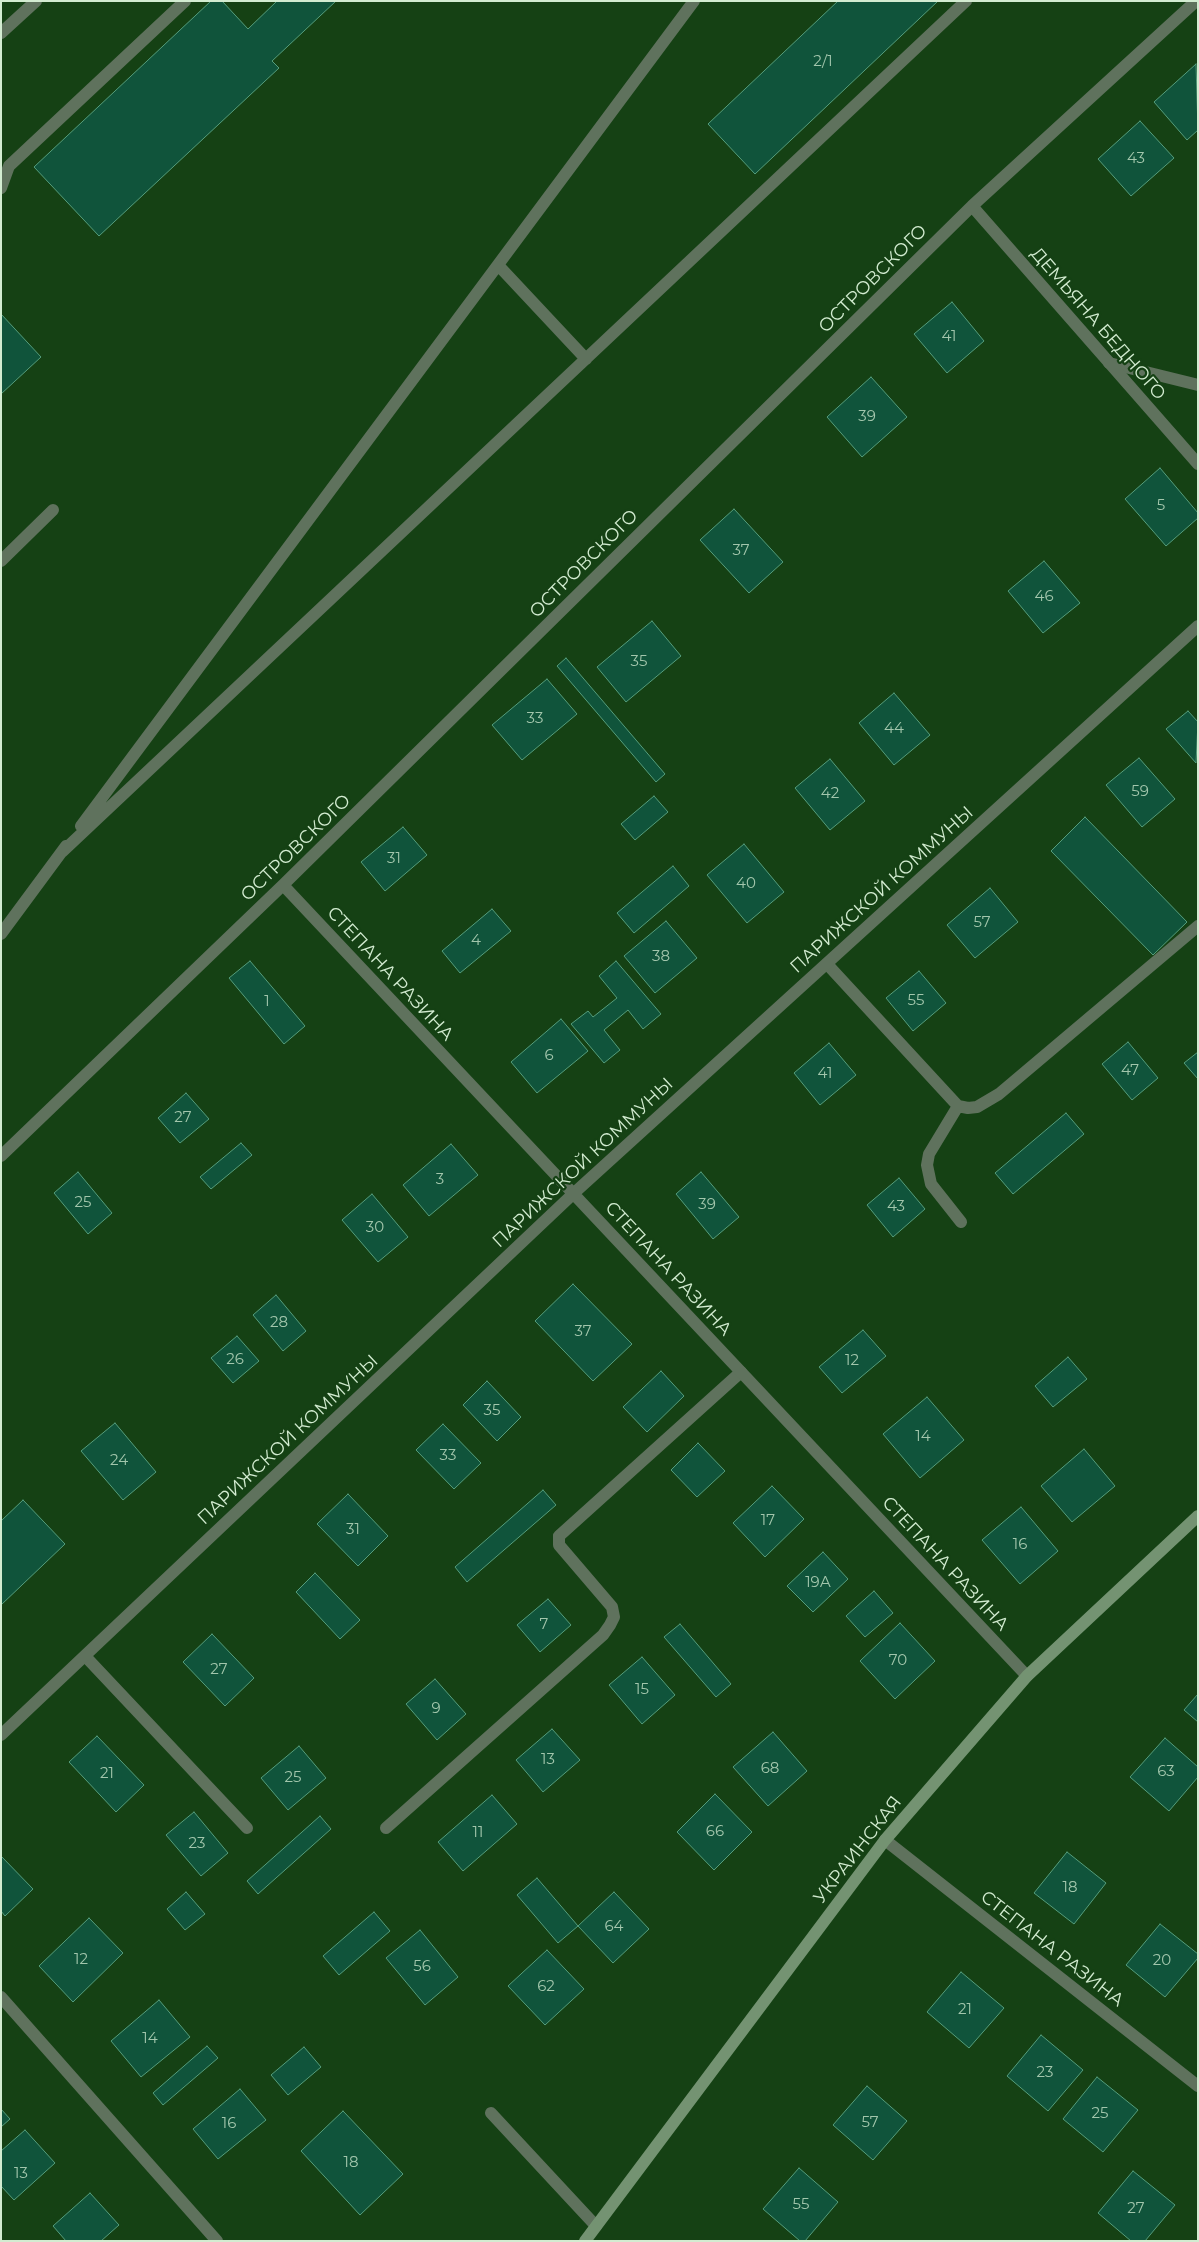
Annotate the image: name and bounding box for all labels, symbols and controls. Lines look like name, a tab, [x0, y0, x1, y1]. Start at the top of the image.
house number: 2/1	[813, 53, 833, 71]
house number: 43	[1127, 150, 1145, 168]
street label: ОСТРОВСКОГО	[814, 220, 932, 338]
street label: ДЕМЬЯНА БЕДНОГО	[1026, 243, 1170, 405]
house number: 41	[942, 328, 956, 346]
house number: 39	[858, 408, 876, 426]
house number: 5	[1157, 497, 1165, 515]
street label: ОСТРОВСКОГО	[525, 505, 643, 623]
house number: 37	[732, 542, 750, 560]
house number: 46	[1034, 588, 1054, 606]
house number: 35	[631, 653, 647, 671]
house number: 33	[527, 710, 543, 728]
house number: 44	[884, 720, 904, 738]
house number: 59	[1131, 783, 1149, 801]
house number: 42	[821, 785, 839, 803]
street label: ОСТРОВСКОГО	[237, 790, 355, 906]
street label: ПАРИЖСКОЙ КОММУНЫ	[786, 802, 978, 978]
house number: 31	[387, 850, 401, 868]
house number: 40	[736, 875, 756, 893]
street label: СТЕПАНА РАЗИНА	[322, 902, 458, 1046]
house number: 57	[973, 914, 991, 932]
house number: 4	[471, 932, 481, 950]
house number: 38	[652, 948, 670, 966]
house number: 55	[908, 992, 924, 1010]
house number: 1	[264, 993, 270, 1011]
house number: 6	[544, 1047, 554, 1065]
house number: 47	[1121, 1062, 1139, 1080]
house number: 41	[818, 1065, 832, 1083]
street label: ПАРИЖСКОЙ КОММУНЫ	[488, 1074, 678, 1252]
house number: 27	[174, 1109, 192, 1127]
house number: 3	[436, 1171, 444, 1189]
house number: 25	[74, 1194, 92, 1212]
house number: 39	[698, 1196, 716, 1214]
street label: СТЕПАНА РАЗИНА	[600, 1197, 736, 1341]
house number: 43	[887, 1198, 905, 1216]
house number: 30	[366, 1219, 384, 1237]
house number: 28	[270, 1314, 288, 1332]
house number: 37	[574, 1323, 592, 1341]
street label: ПАРИЖСКОЙ КОММУНЫ	[193, 1351, 383, 1529]
house number: 26	[226, 1351, 244, 1369]
house number: 12	[845, 1352, 859, 1370]
house number: 35	[484, 1402, 500, 1420]
house number: 14	[915, 1428, 931, 1446]
house number: 33	[440, 1447, 456, 1465]
house number: 24	[110, 1452, 128, 1470]
street label: СТЕПАНА РАЗИНА	[877, 1492, 1013, 1636]
house number: 17	[761, 1512, 775, 1530]
house number: 31	[346, 1521, 360, 1539]
house number: 16	[1013, 1536, 1027, 1554]
house number: 19А	[805, 1574, 831, 1592]
house number: 7	[540, 1616, 548, 1634]
house number: 70	[889, 1652, 907, 1670]
house number: 27	[210, 1661, 228, 1679]
house number: 15	[635, 1681, 649, 1699]
house number: 9	[431, 1700, 441, 1718]
house number: 13	[541, 1751, 555, 1769]
house number: 68	[761, 1760, 779, 1778]
house number: 63	[1157, 1763, 1175, 1781]
house number: 21	[100, 1765, 114, 1783]
house number: 25	[284, 1769, 302, 1787]
street label: УКРАИНСКАЯ	[809, 1792, 907, 1908]
house number: 66	[706, 1823, 724, 1841]
house number: 11	[473, 1824, 483, 1842]
house number: 23	[189, 1835, 205, 1853]
house number: 18	[1063, 1879, 1077, 1897]
street label: СТЕПАНА РАЗИНА	[976, 1886, 1128, 2012]
house number: 64	[604, 1918, 624, 1936]
house number: 12	[74, 1951, 88, 1969]
house number: 20	[1153, 1952, 1171, 1970]
house number: 56	[413, 1958, 431, 1976]
house number: 62	[537, 1978, 555, 1996]
house number: 21	[958, 2001, 972, 2019]
house number: 14	[142, 2030, 158, 2048]
house number: 23	[1037, 2064, 1053, 2082]
house number: 25	[1091, 2105, 1109, 2123]
house number: 57	[861, 2114, 879, 2132]
house number: 16	[222, 2115, 236, 2133]
house number: 18	[344, 2154, 358, 2172]
house number: 13	[14, 2165, 28, 2183]
house number: 55	[793, 2196, 809, 2214]
house number: 27	[1127, 2200, 1145, 2218]

